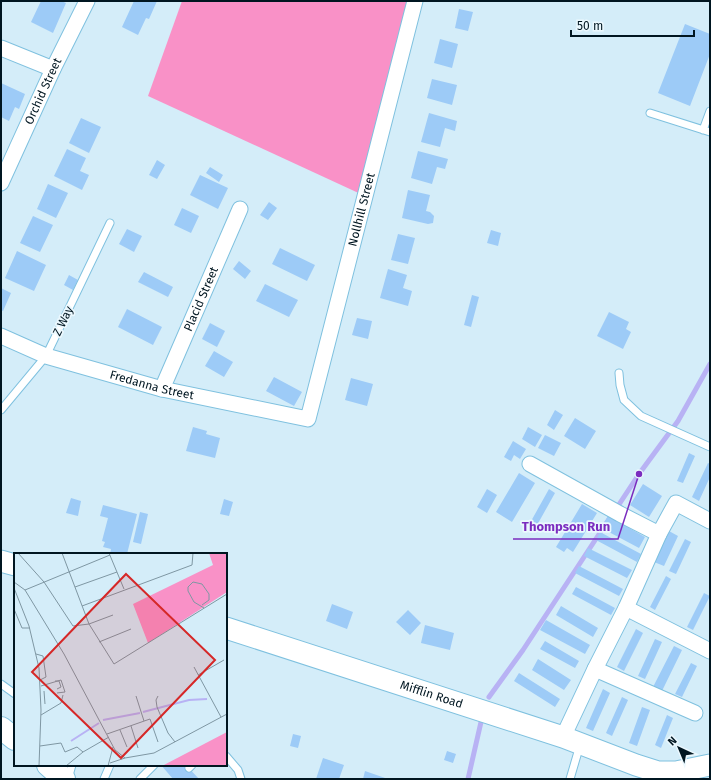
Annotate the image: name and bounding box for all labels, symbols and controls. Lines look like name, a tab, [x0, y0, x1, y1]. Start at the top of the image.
scale bar	[571, 12, 694, 38]
text: 50 m	[577, 19, 603, 33]
street label: Orchid Street	[22, 55, 65, 127]
street label: Nollhill Street	[345, 171, 378, 248]
street label: Placid Street	[181, 264, 221, 334]
street label: Z Way	[50, 304, 76, 338]
street label: Fredanna Street	[108, 367, 196, 403]
callout: Thompson Run	[513, 514, 618, 539]
text: Thompson Run	[522, 519, 610, 534]
inset map	[14, 553, 227, 766]
street label: Mifflin Road	[398, 678, 465, 711]
north arrow	[659, 728, 699, 768]
text: N	[665, 734, 680, 748]

